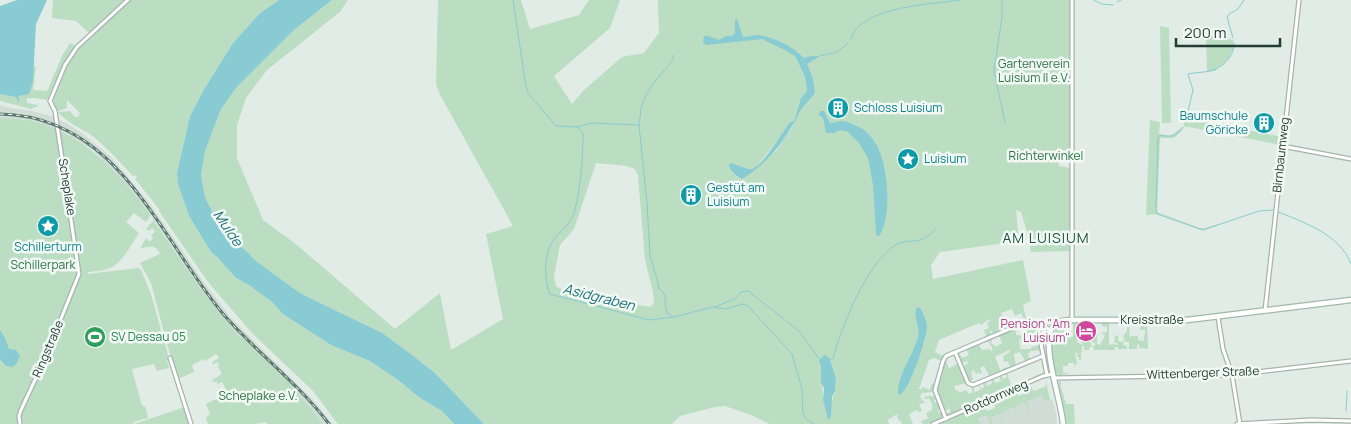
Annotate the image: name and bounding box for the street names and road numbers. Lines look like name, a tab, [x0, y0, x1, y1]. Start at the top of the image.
street label: Birnbaumweg	[1268, 116, 1293, 194]
street label: Scheplake	[55, 157, 80, 217]
street label: Kreisstraße	[1120, 311, 1184, 328]
street label: Ringstraße	[28, 318, 67, 380]
street label: Wittenberger Straße	[1146, 362, 1260, 383]
street label: Rotdornweg	[961, 375, 1030, 418]

